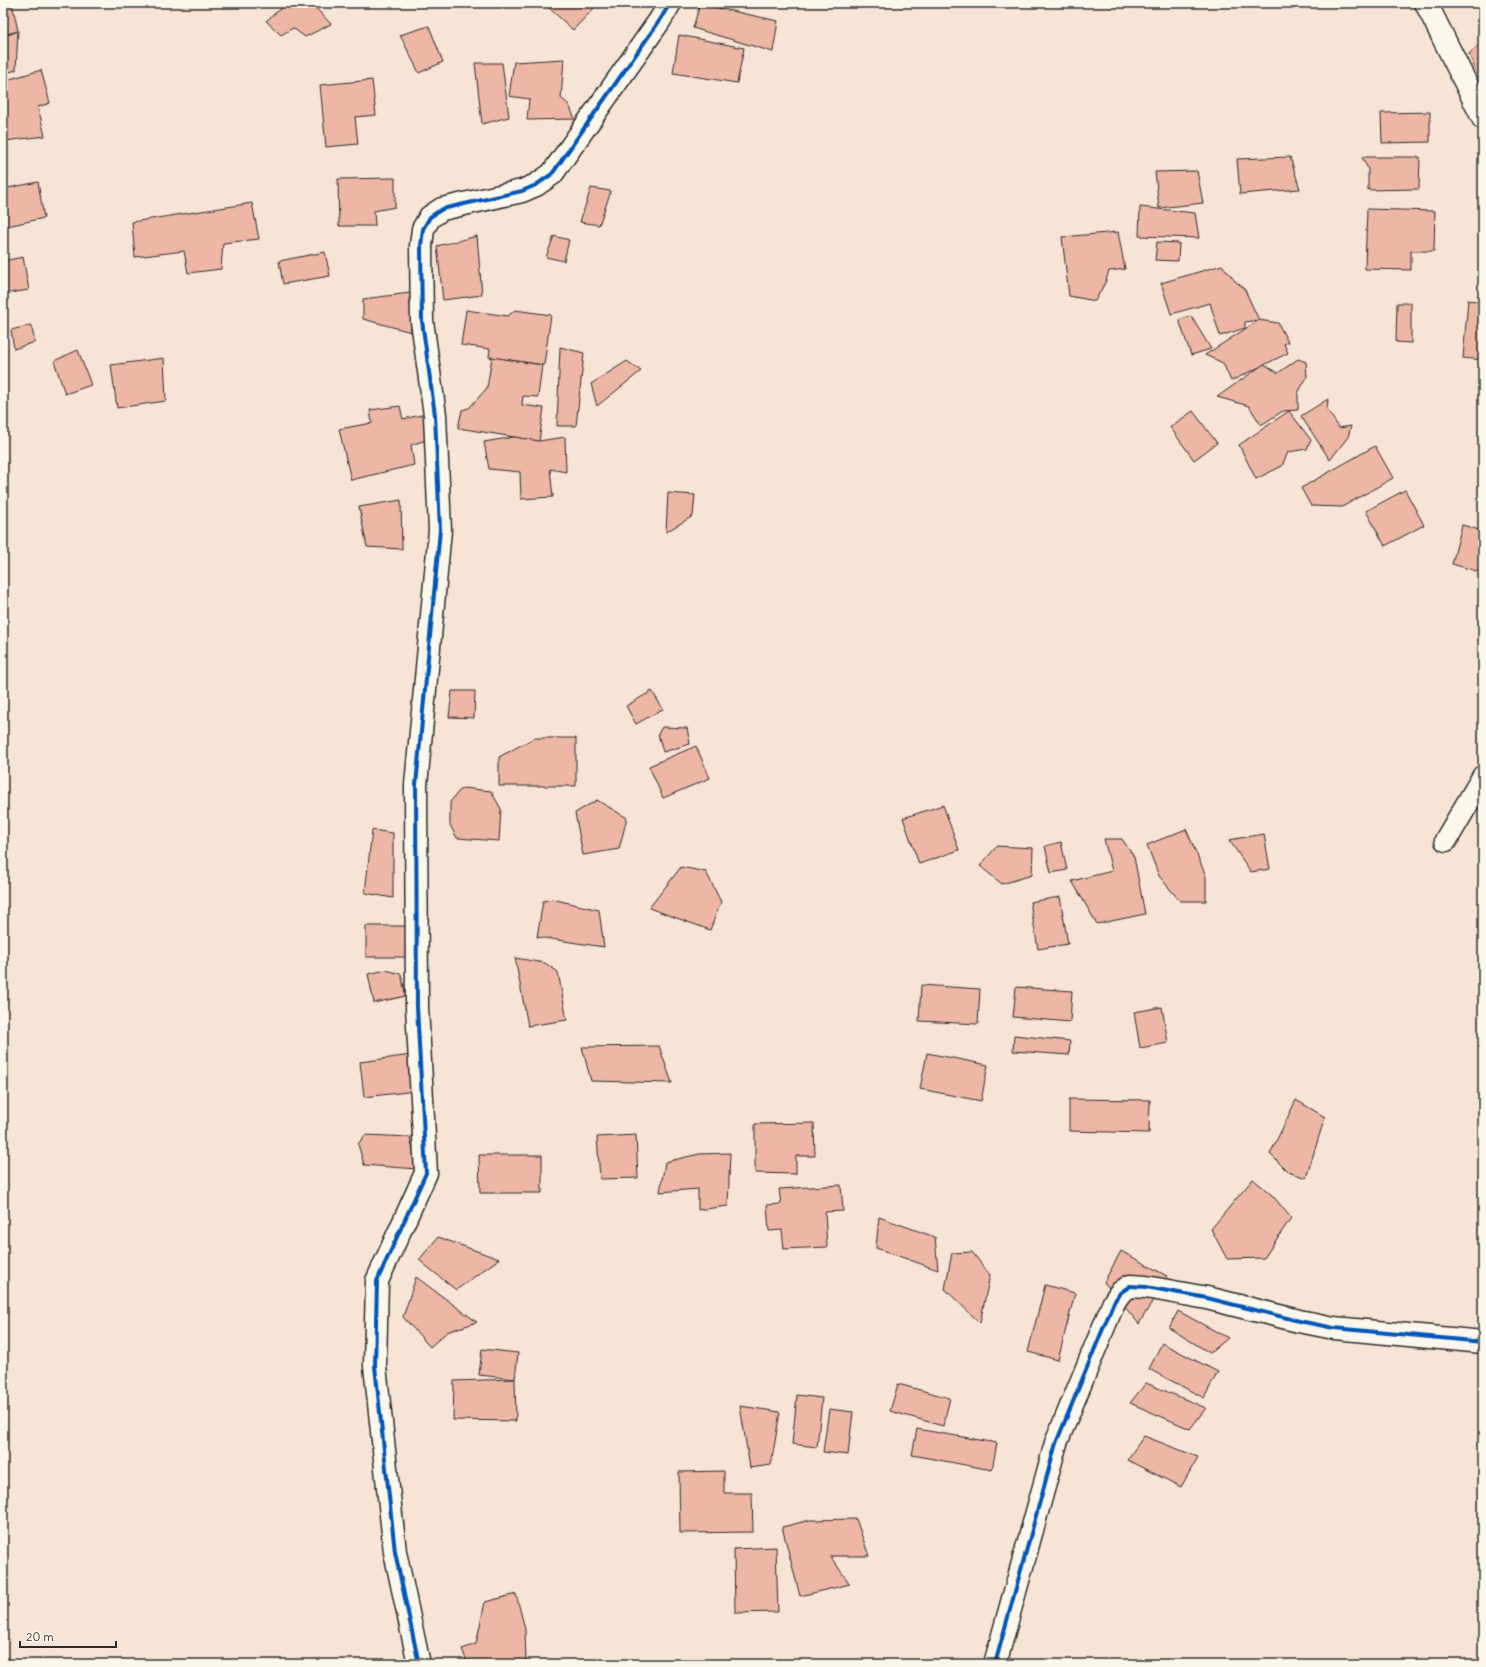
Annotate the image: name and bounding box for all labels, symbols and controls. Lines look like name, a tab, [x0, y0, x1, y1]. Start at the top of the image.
scale bar	[20, 1623, 116, 1649]
text: 20 m	[26, 1629, 54, 1644]

